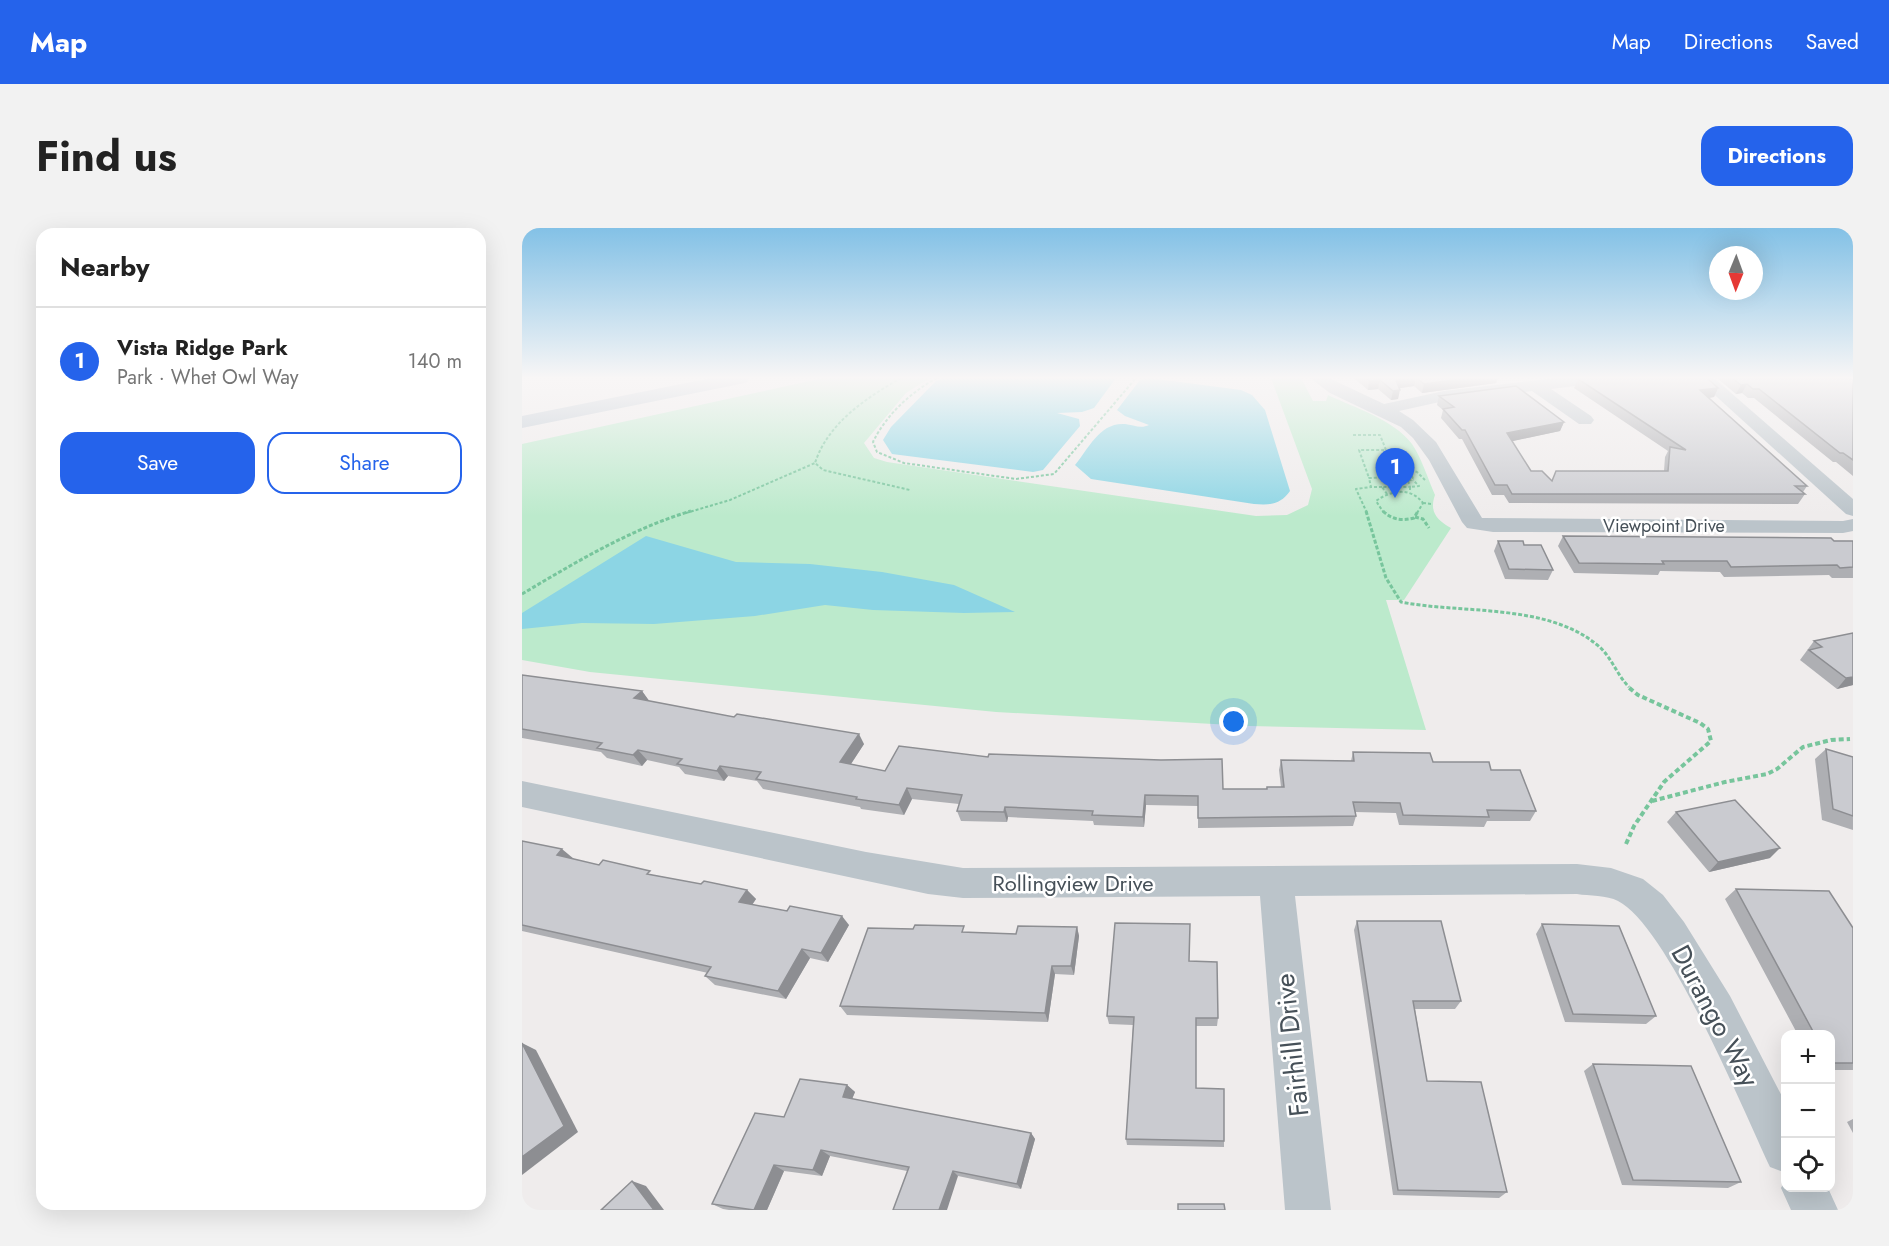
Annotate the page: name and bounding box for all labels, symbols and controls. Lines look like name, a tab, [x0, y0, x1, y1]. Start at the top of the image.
text: Map	[30, 22, 87, 63]
text: Map	[1612, 27, 1651, 57]
text: Directions	[1684, 27, 1773, 57]
text: Saved	[1806, 27, 1859, 57]
text: Find us	[36, 126, 177, 187]
button: Directions	[1701, 126, 1853, 186]
north arrow	[1709, 246, 1763, 300]
text: Nearby	[60, 248, 149, 286]
text: Vista Ridge Park	[117, 331, 288, 363]
text: 1	[74, 347, 85, 376]
text: 140 m	[408, 347, 462, 376]
text: Park · Whet Owl Way	[117, 363, 298, 392]
button: Save	[60, 432, 255, 494]
button: Share	[267, 432, 462, 494]
pin: 1	[1376, 448, 1414, 498]
street label: Viewpoint Drive	[1603, 513, 1725, 539]
your location	[1219, 707, 1248, 736]
street label: Rollingview Drive	[992, 867, 1154, 899]
street label: Durango Way	[1662, 938, 1769, 1094]
street label: Fairhill Drive	[1265, 972, 1318, 1119]
map controls	[1781, 1030, 1835, 1192]
button: +	[1781, 1030, 1835, 1084]
button: −	[1781, 1084, 1835, 1138]
button: locate	[1781, 1138, 1835, 1192]

